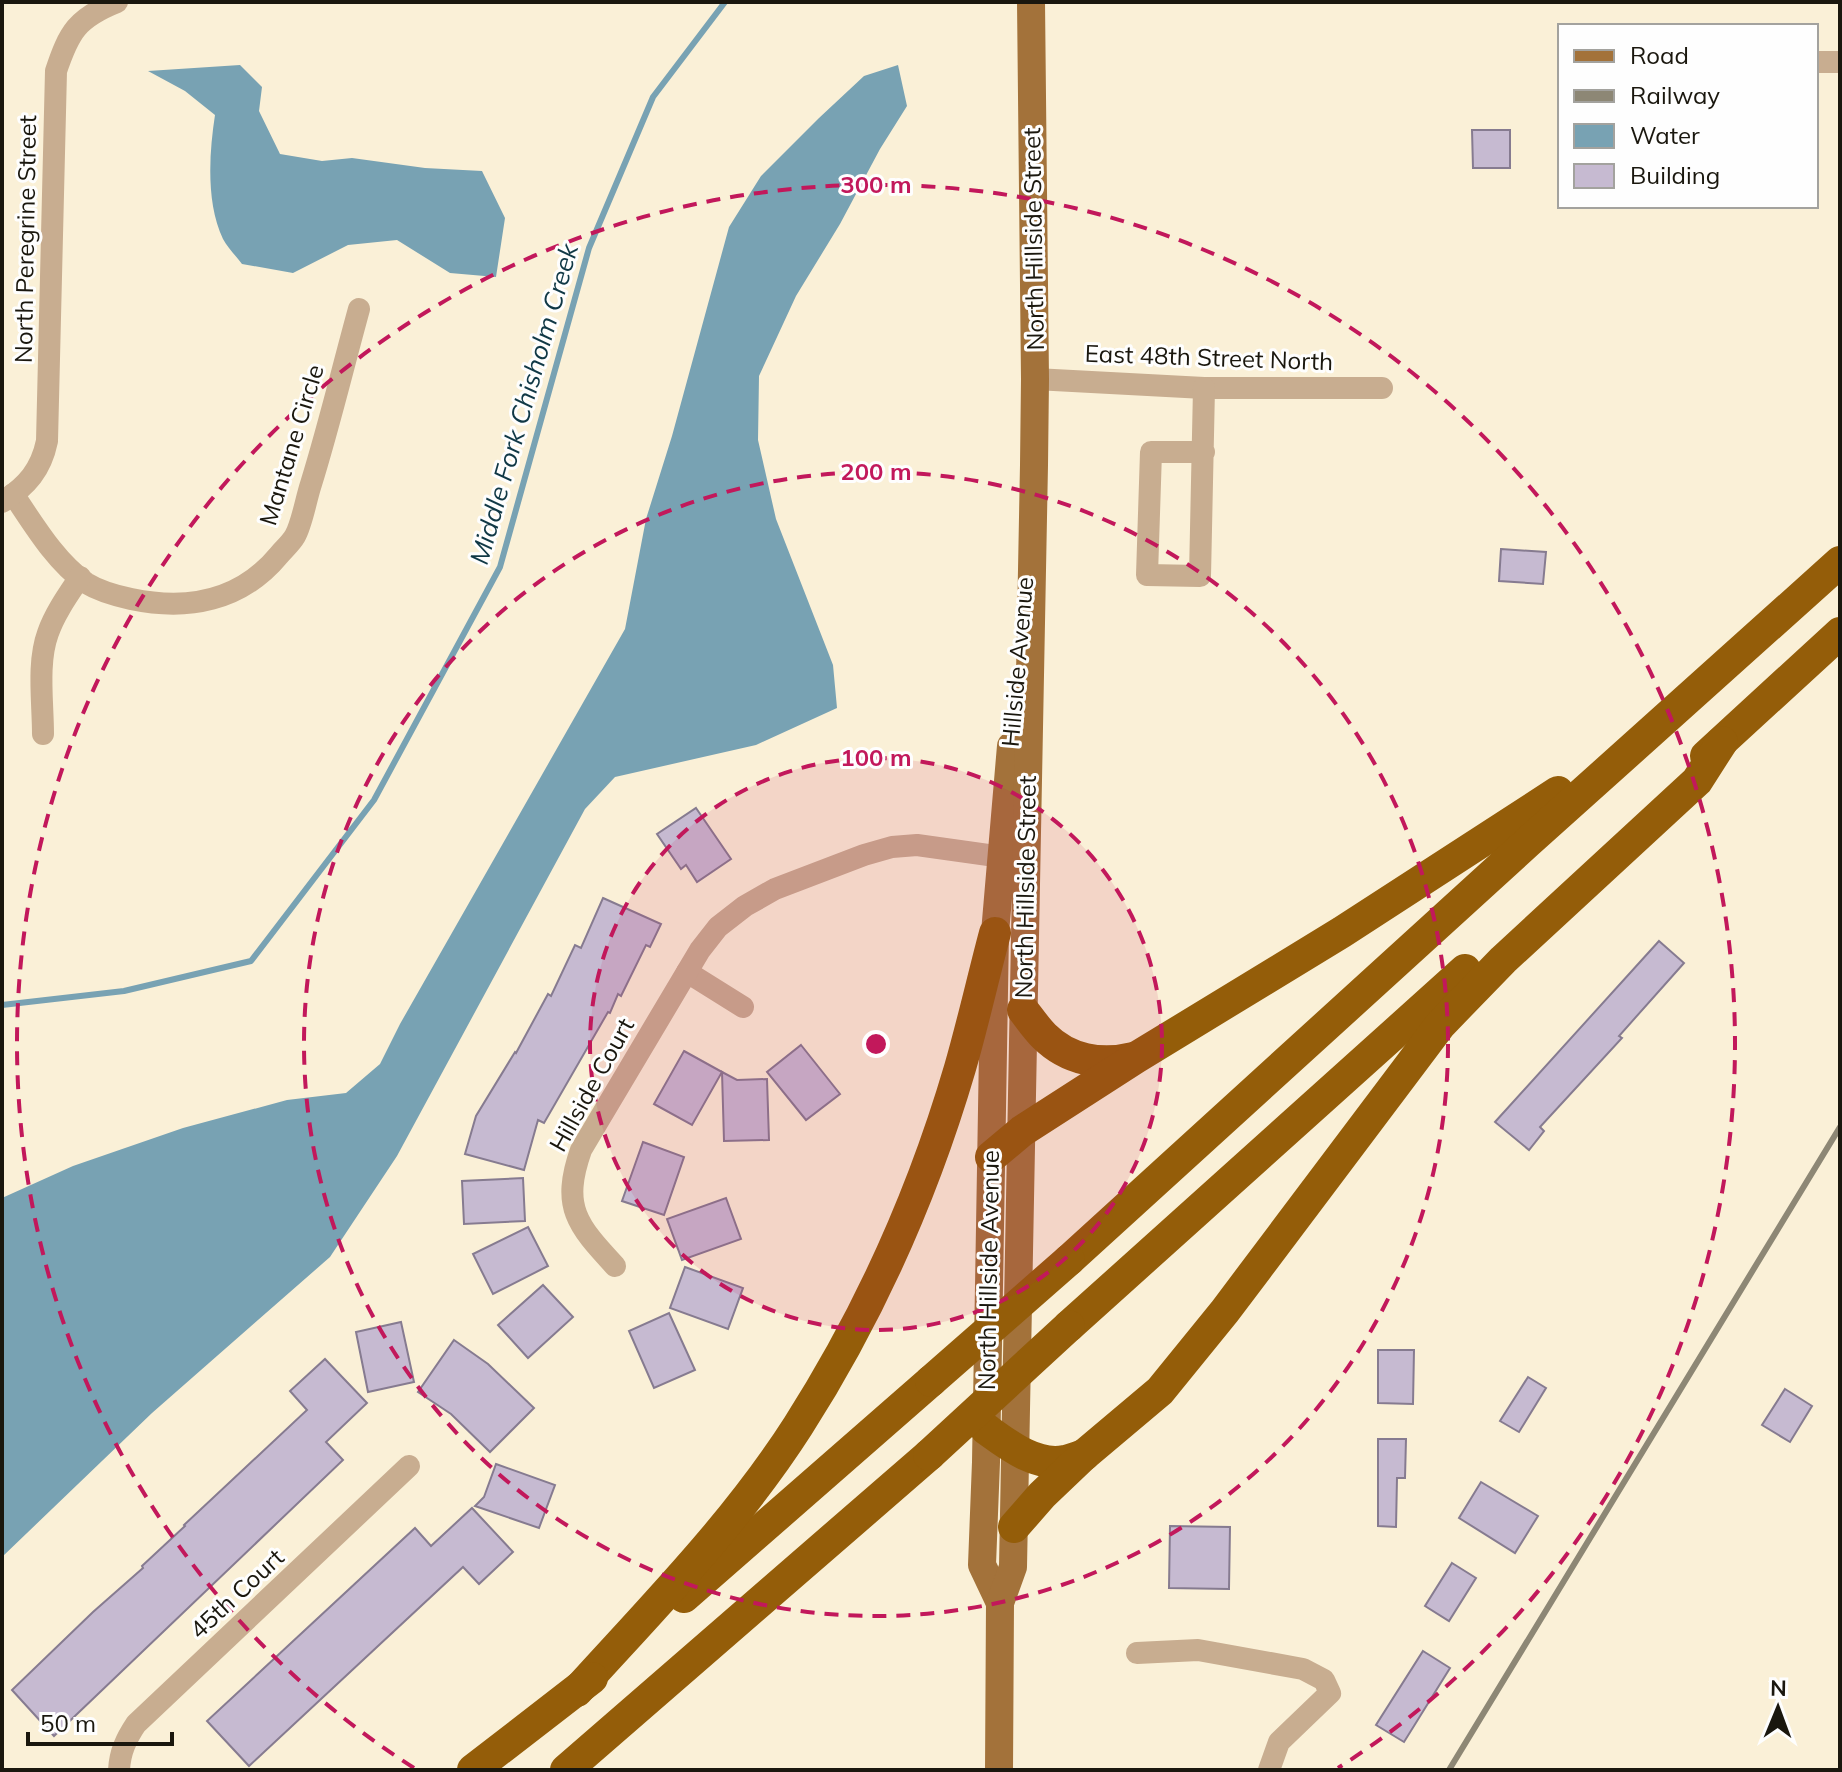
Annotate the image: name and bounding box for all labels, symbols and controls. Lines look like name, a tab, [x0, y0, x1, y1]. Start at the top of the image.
legend	[1558, 24, 1818, 208]
text: Road	[1630, 40, 1689, 70]
text: Railway	[1630, 80, 1720, 110]
street label: North Peregrine Street	[8, 115, 42, 363]
text: Water	[1630, 120, 1700, 150]
street label: North Hillside Street	[1016, 127, 1050, 351]
text: Building	[1630, 160, 1720, 190]
text: 300 m	[840, 169, 912, 199]
water label: Middle Fork Chisholm Creek	[462, 239, 585, 568]
street label: East 48th Street North	[1084, 338, 1334, 376]
street label: Mantane Circle	[252, 361, 330, 529]
text: 200 m	[840, 456, 912, 486]
street label: Hillside Avenue	[995, 576, 1039, 748]
text: 100 m	[840, 742, 912, 772]
street label: North Hillside Street	[1008, 775, 1042, 999]
street label: Hillside Court	[542, 1013, 640, 1156]
centre of rings	[862, 1030, 890, 1058]
street label: North Hillside Avenue	[971, 1150, 1005, 1390]
street label: 45th Court	[183, 1542, 290, 1645]
north arrow	[1738, 1668, 1818, 1748]
text: N	[1770, 1674, 1787, 1702]
scale bar	[28, 1696, 172, 1746]
text: 50 m	[40, 1708, 96, 1738]

